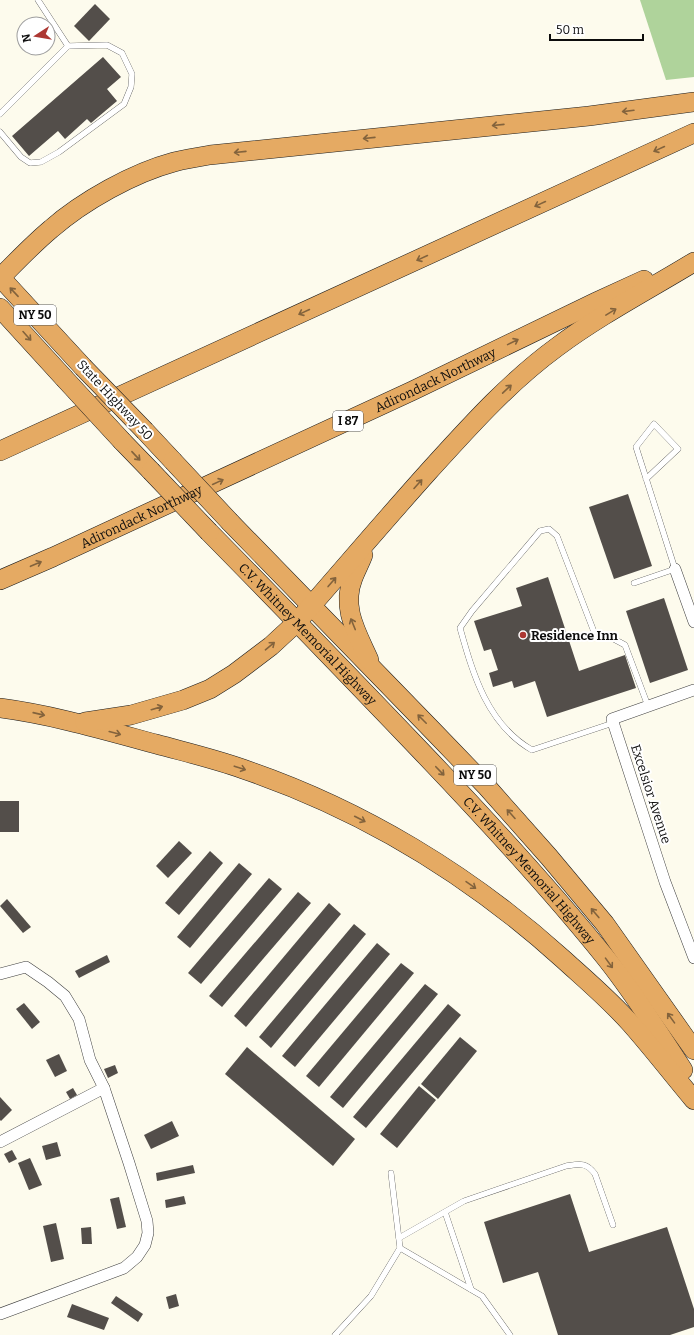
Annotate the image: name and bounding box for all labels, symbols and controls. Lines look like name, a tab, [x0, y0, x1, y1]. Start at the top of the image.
north arrow	[16, 16, 56, 56]
scale bar	[550, 16, 643, 42]
text: 50 m	[556, 23, 585, 37]
text: N	[19, 32, 34, 43]
one-way arrow	[622, 107, 635, 115]
one-way arrow	[492, 122, 505, 129]
one-way arrow	[363, 134, 376, 142]
one-way arrow	[653, 146, 665, 153]
one-way arrow	[234, 148, 247, 155]
one-way arrow	[535, 200, 547, 208]
one-way arrow	[417, 255, 429, 262]
one-way arrow	[9, 287, 19, 297]
road number: NY 50	[14, 305, 56, 325]
one-way arrow	[605, 307, 617, 315]
one-way arrow	[298, 309, 310, 316]
one-way arrow	[22, 331, 31, 342]
one-way arrow	[506, 338, 518, 345]
street label: Adirondack Northway	[372, 344, 498, 415]
street label: State Highway 50	[74, 357, 156, 443]
one-way arrow	[502, 385, 512, 394]
road number: I 87	[333, 411, 363, 431]
one-way arrow	[132, 451, 141, 461]
one-way arrow	[212, 478, 224, 485]
one-way arrow	[413, 479, 422, 489]
street label: Adirondack Northway	[78, 482, 205, 551]
one-way arrow	[30, 560, 42, 568]
street label: C.V. Whitney Memorial Highway	[236, 560, 380, 708]
one-way arrow	[327, 576, 336, 587]
one-way arrow	[349, 618, 356, 630]
place label: Residence Inn	[531, 628, 619, 643]
marker: Residence Inn	[518, 630, 528, 640]
one-way arrow	[265, 642, 275, 651]
one-way arrow	[150, 704, 163, 711]
one-way arrow	[32, 711, 45, 719]
one-way arrow	[417, 714, 427, 724]
one-way arrow	[108, 730, 121, 737]
street label: Excelsior Avenue	[628, 743, 674, 845]
one-way arrow	[234, 765, 246, 773]
road number: NY 50	[454, 765, 496, 785]
one-way arrow	[435, 766, 445, 776]
street label: C.V. Whitney Memorial Highway	[461, 793, 599, 947]
one-way arrow	[506, 809, 515, 819]
one-way arrow	[354, 816, 366, 823]
one-way arrow	[466, 881, 477, 889]
one-way arrow	[591, 907, 600, 918]
one-way arrow	[605, 957, 614, 968]
one-way arrow	[667, 1013, 675, 1024]

